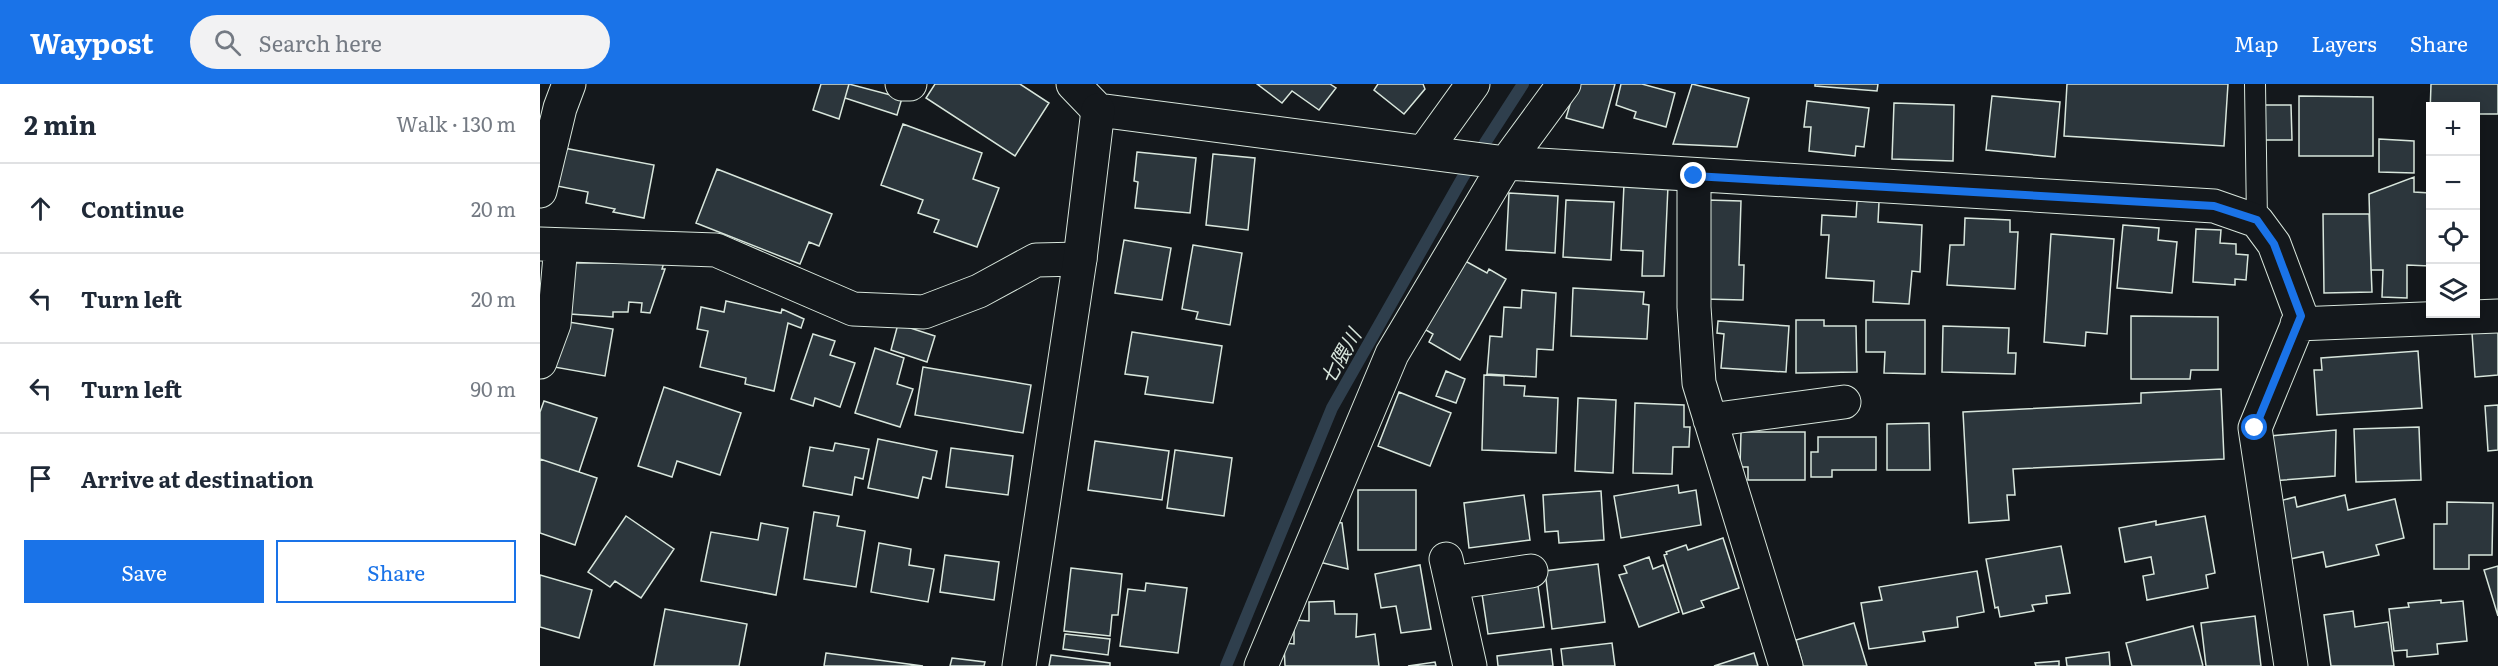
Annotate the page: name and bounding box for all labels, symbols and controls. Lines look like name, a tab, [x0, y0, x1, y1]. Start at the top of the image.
search box	[190, 15, 610, 69]
text: Waypost	[30, 21, 154, 63]
icon: search	[211, 26, 244, 59]
text: Search here	[259, 26, 382, 59]
text: Map	[2234, 27, 2279, 58]
text: Layers	[2312, 27, 2377, 58]
text: Share	[2410, 27, 2468, 58]
map controls	[2426, 102, 2480, 318]
button: +	[2426, 102, 2480, 156]
text: 2 min	[24, 104, 97, 143]
text: Walk · 130 m	[396, 108, 516, 138]
button: −	[2426, 156, 2480, 210]
route end	[1680, 162, 1706, 188]
icon: ahead	[24, 192, 57, 225]
text: Continue	[81, 192, 184, 225]
text: 20 m	[471, 193, 516, 223]
button: locate	[2426, 210, 2480, 264]
button: layers	[2426, 264, 2480, 318]
icon: left	[24, 282, 57, 315]
text: Turn left	[81, 282, 182, 315]
text: 20 m	[471, 283, 516, 313]
water label: 七隈川	[1311, 321, 1368, 389]
icon: left	[24, 372, 57, 405]
text: Turn left	[81, 372, 182, 405]
text: 90 m	[471, 373, 516, 403]
route start	[2241, 414, 2267, 440]
icon: arrive	[24, 462, 57, 495]
text: Arrive at destination	[81, 462, 314, 495]
button: Save	[24, 540, 264, 603]
button: Share	[276, 540, 516, 603]

